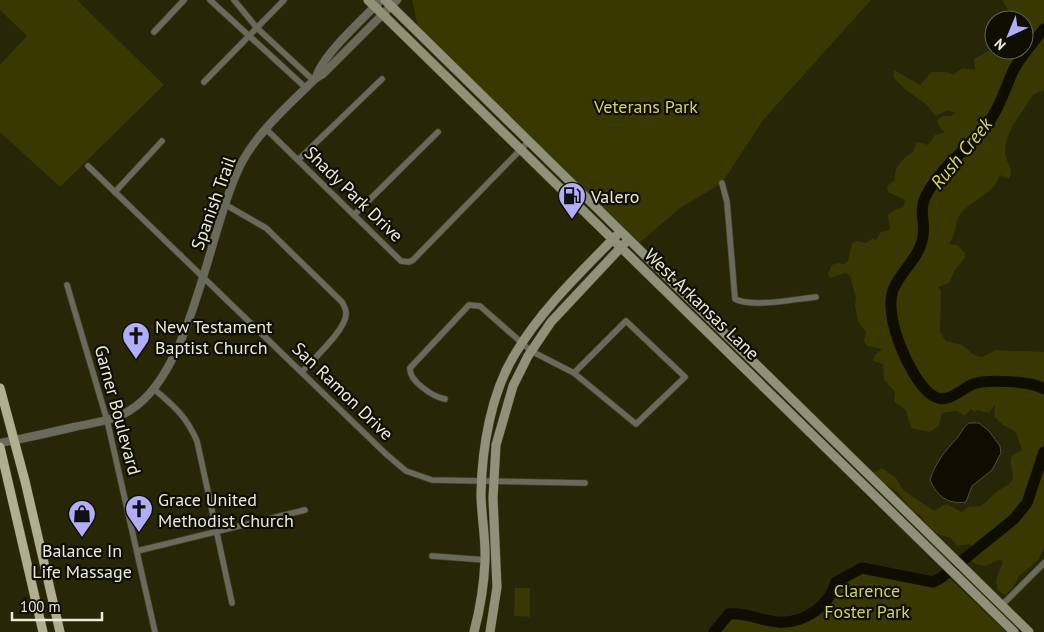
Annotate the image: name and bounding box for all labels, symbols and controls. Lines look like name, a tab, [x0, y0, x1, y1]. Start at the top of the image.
north arrow	[984, 10, 1034, 60]
text: N	[990, 35, 1010, 54]
park label: Veterans Park	[593, 95, 698, 118]
water label: Rush Creek	[925, 111, 998, 194]
street label: Shady Park Drive	[300, 141, 408, 247]
street label: Spanish Trail	[185, 152, 241, 253]
fuel station icon: Valero	[557, 181, 587, 220]
place label: Valero	[590, 185, 639, 208]
street label: West Arkansas Lane	[640, 243, 764, 365]
place label: New Testament Baptist Church	[155, 315, 272, 359]
church icon: New Testament Baptist Church	[121, 321, 151, 360]
street label: San Ramon Drive	[288, 337, 398, 445]
street label: Garner Boulevard	[90, 343, 146, 477]
place label: Grace United Methodist Church	[158, 488, 294, 532]
church icon: Grace United Methodist Church	[124, 494, 154, 533]
shop icon: Balance In Life Massage	[67, 499, 97, 538]
place label: Balance In Life Massage	[32, 539, 132, 583]
park label: Clarence Foster Park	[824, 579, 910, 623]
scale bar	[12, 590, 102, 622]
text: 100 m	[20, 597, 61, 616]

